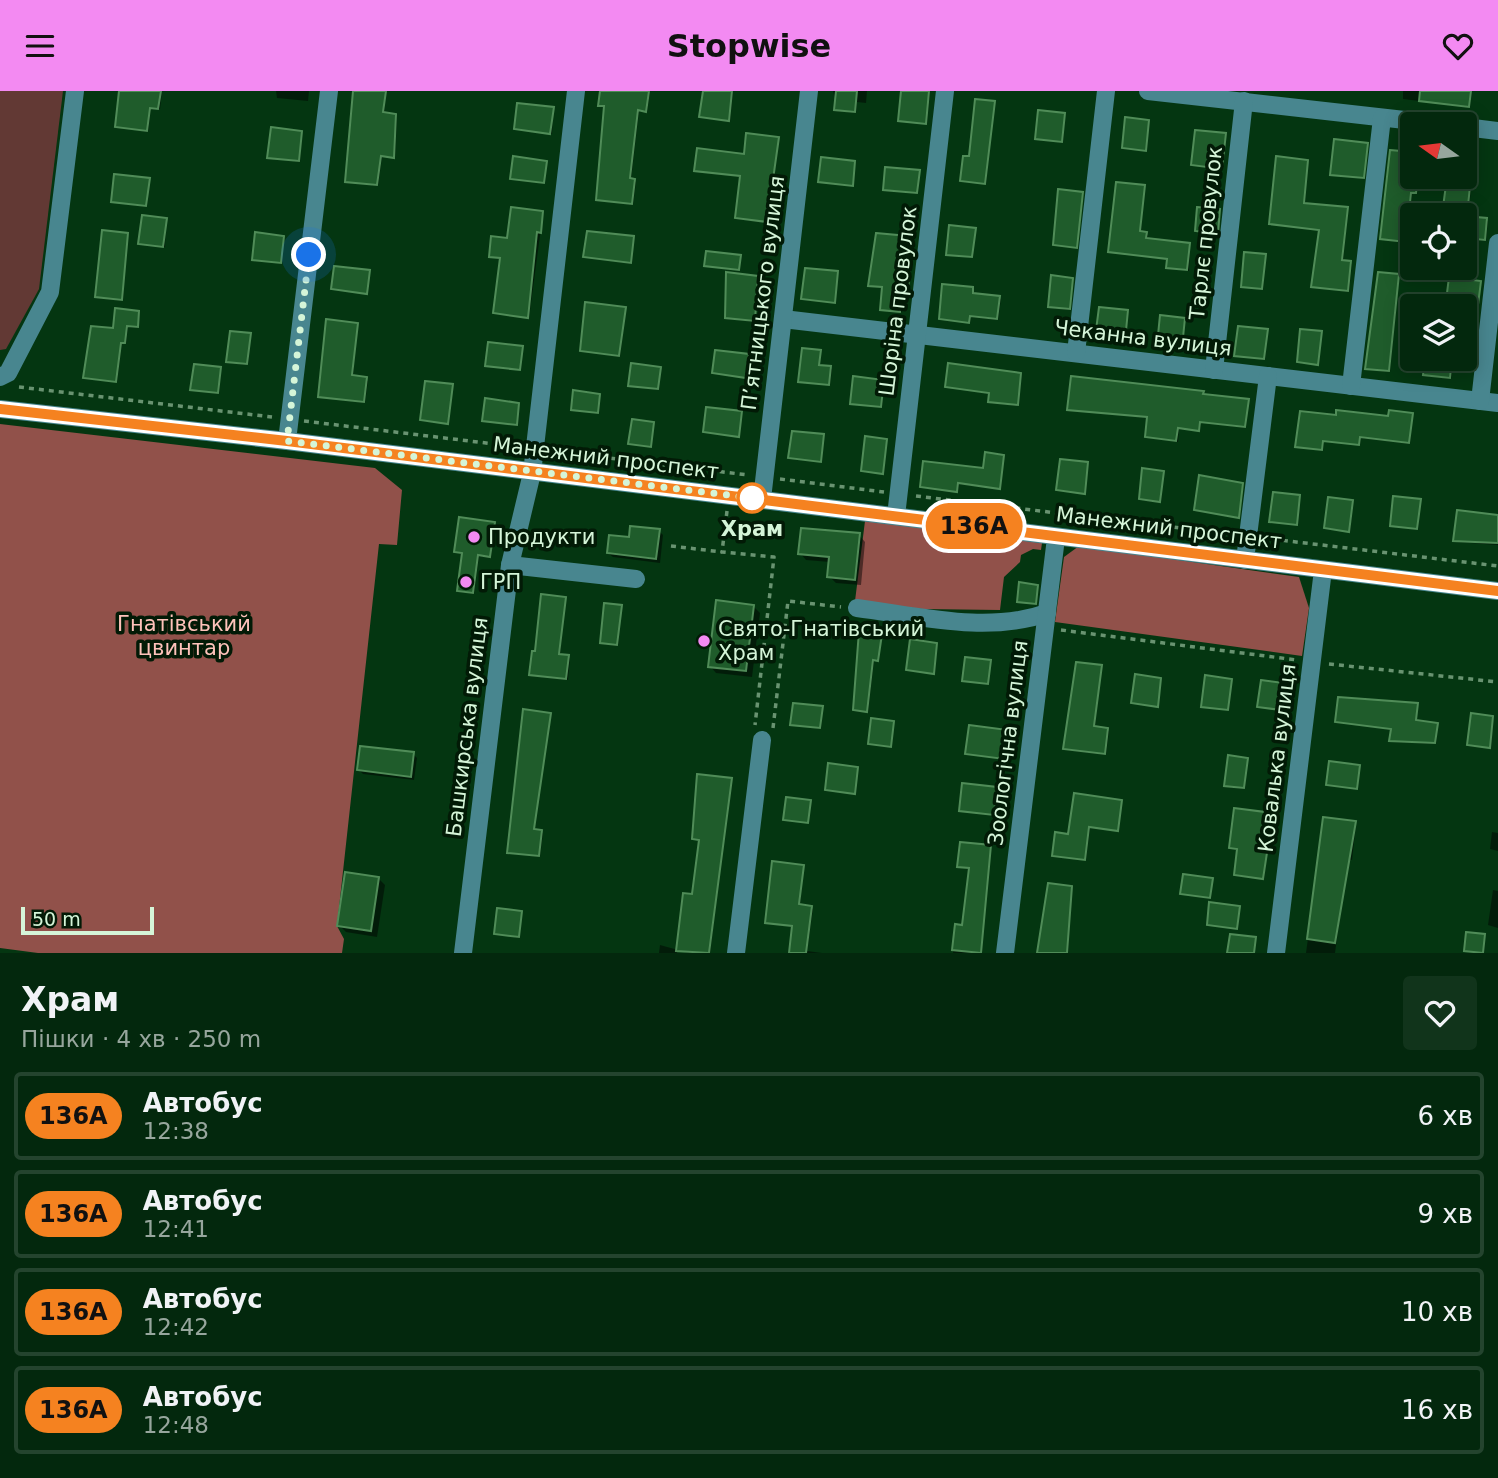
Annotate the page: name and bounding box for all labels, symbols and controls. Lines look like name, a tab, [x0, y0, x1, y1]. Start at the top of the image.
icon: menu	[21, 27, 59, 65]
text: Stopwise	[667, 27, 831, 65]
icon: heart	[1439, 27, 1477, 65]
north arrow	[1400, 112, 1477, 189]
map controls	[1400, 112, 1477, 371]
street label: Тарлє провулок	[1185, 145, 1227, 322]
street label: П’ятницького вулиця	[737, 174, 789, 412]
button: locate	[1400, 203, 1477, 280]
street label: Шоріна провулок	[874, 205, 922, 397]
your location	[291, 237, 326, 272]
button: layers	[1400, 294, 1477, 371]
street label: Чеканна вулиця	[1053, 315, 1233, 361]
street label: Манежний проспект	[492, 432, 720, 484]
marker: Храм	[737, 483, 767, 513]
street label: Манежний проспект	[1055, 502, 1283, 554]
line badge: 136А	[925, 503, 1023, 549]
text: 136А	[940, 512, 1008, 540]
place label: Храм	[721, 517, 783, 541]
place label: Продукти	[488, 525, 595, 549]
marker: Продукти	[466, 529, 482, 545]
place label: ГРП	[480, 570, 521, 594]
marker: ГРП	[458, 574, 474, 590]
park label: Гнатівський цвинтар	[117, 612, 251, 660]
street label: Башкирська вулиця	[442, 616, 492, 838]
place label: Свято-Гнатівський Храм	[718, 617, 924, 665]
marker: Свято-Гнатівський Храм	[696, 633, 712, 649]
street label: Зоологічна вулиця	[983, 639, 1033, 847]
street label: Ковалька вулиця	[1254, 662, 1300, 854]
scale bar	[21, 904, 154, 936]
text: 50 m	[32, 908, 81, 930]
button: heart	[1403, 976, 1477, 1050]
text: Храм	[21, 980, 119, 1019]
text: Пішки · 4 хв · 250 m	[21, 1026, 261, 1052]
text: Автобус	[143, 1088, 263, 1118]
text: 6 хв	[1417, 1101, 1473, 1131]
text: 136А	[39, 1102, 108, 1130]
text: 12:38	[143, 1118, 209, 1144]
text: Автобус	[143, 1186, 263, 1216]
text: 9 хв	[1417, 1199, 1473, 1229]
text: 136А	[39, 1200, 108, 1228]
text: 12:41	[143, 1216, 209, 1242]
text: Автобус	[143, 1284, 263, 1314]
text: 10 хв	[1401, 1297, 1473, 1327]
text: 136А	[39, 1298, 108, 1326]
text: 12:42	[143, 1314, 209, 1340]
text: Автобус	[143, 1382, 263, 1412]
text: 16 хв	[1401, 1395, 1473, 1425]
text: 136А	[39, 1396, 108, 1424]
text: 12:48	[143, 1412, 209, 1438]

